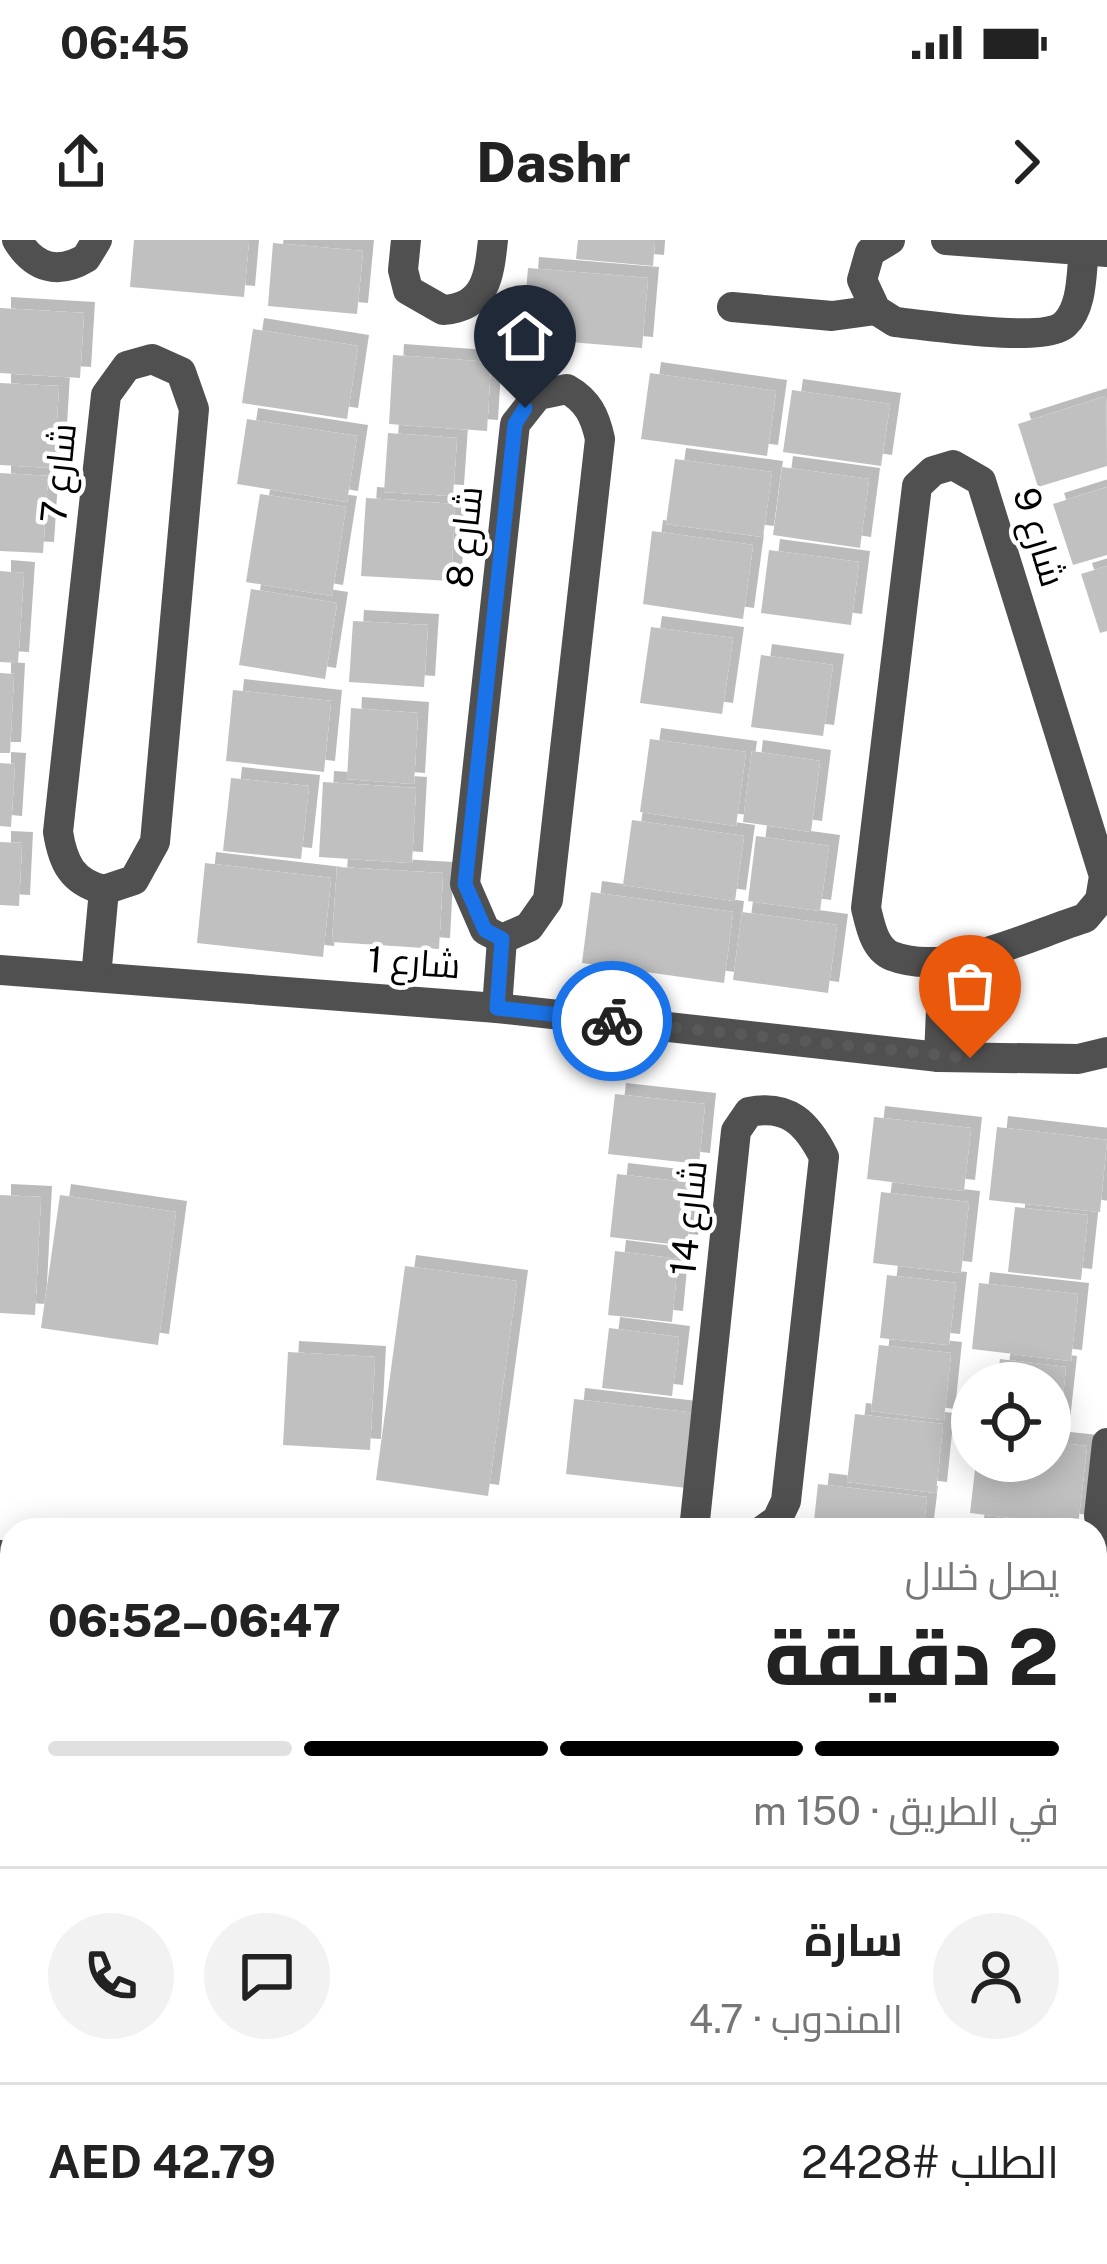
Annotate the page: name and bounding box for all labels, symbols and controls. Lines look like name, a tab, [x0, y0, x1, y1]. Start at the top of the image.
text: 06:45	[60, 16, 190, 69]
icon: share	[48, 129, 114, 195]
icon: forward	[993, 129, 1059, 195]
text: Dashr	[476, 131, 631, 194]
pin	[474, 285, 576, 408]
icon: home	[492, 303, 558, 369]
street label: شارع 7	[32, 421, 88, 525]
street label: شارع 9	[1001, 483, 1075, 593]
street label: شارع 8	[438, 484, 494, 590]
pin	[919, 935, 1021, 1058]
street label: شارع 1	[366, 938, 462, 990]
icon: bag	[937, 953, 1003, 1019]
courier	[552, 961, 672, 1081]
icon: bike	[579, 988, 645, 1054]
street label: شارع 14	[661, 1158, 719, 1278]
map controls	[951, 1362, 1071, 1482]
button: locate	[951, 1362, 1071, 1482]
text: يصل خلال	[905, 1553, 1059, 1599]
text: 06:47–06:52	[48, 1594, 341, 1647]
text: 2 دقيقة	[765, 1611, 1059, 1703]
text: في الطريق · 150 m	[753, 1788, 1059, 1834]
button: phone	[48, 1913, 174, 2039]
button: chat	[204, 1913, 330, 2039]
text: سارة	[804, 1913, 903, 1966]
button: person	[933, 1913, 1059, 2039]
text: المندوب · 4.7	[689, 1996, 903, 2042]
text: AED 42.79	[48, 2135, 276, 2188]
text: الطلب #2428	[801, 2135, 1059, 2188]

